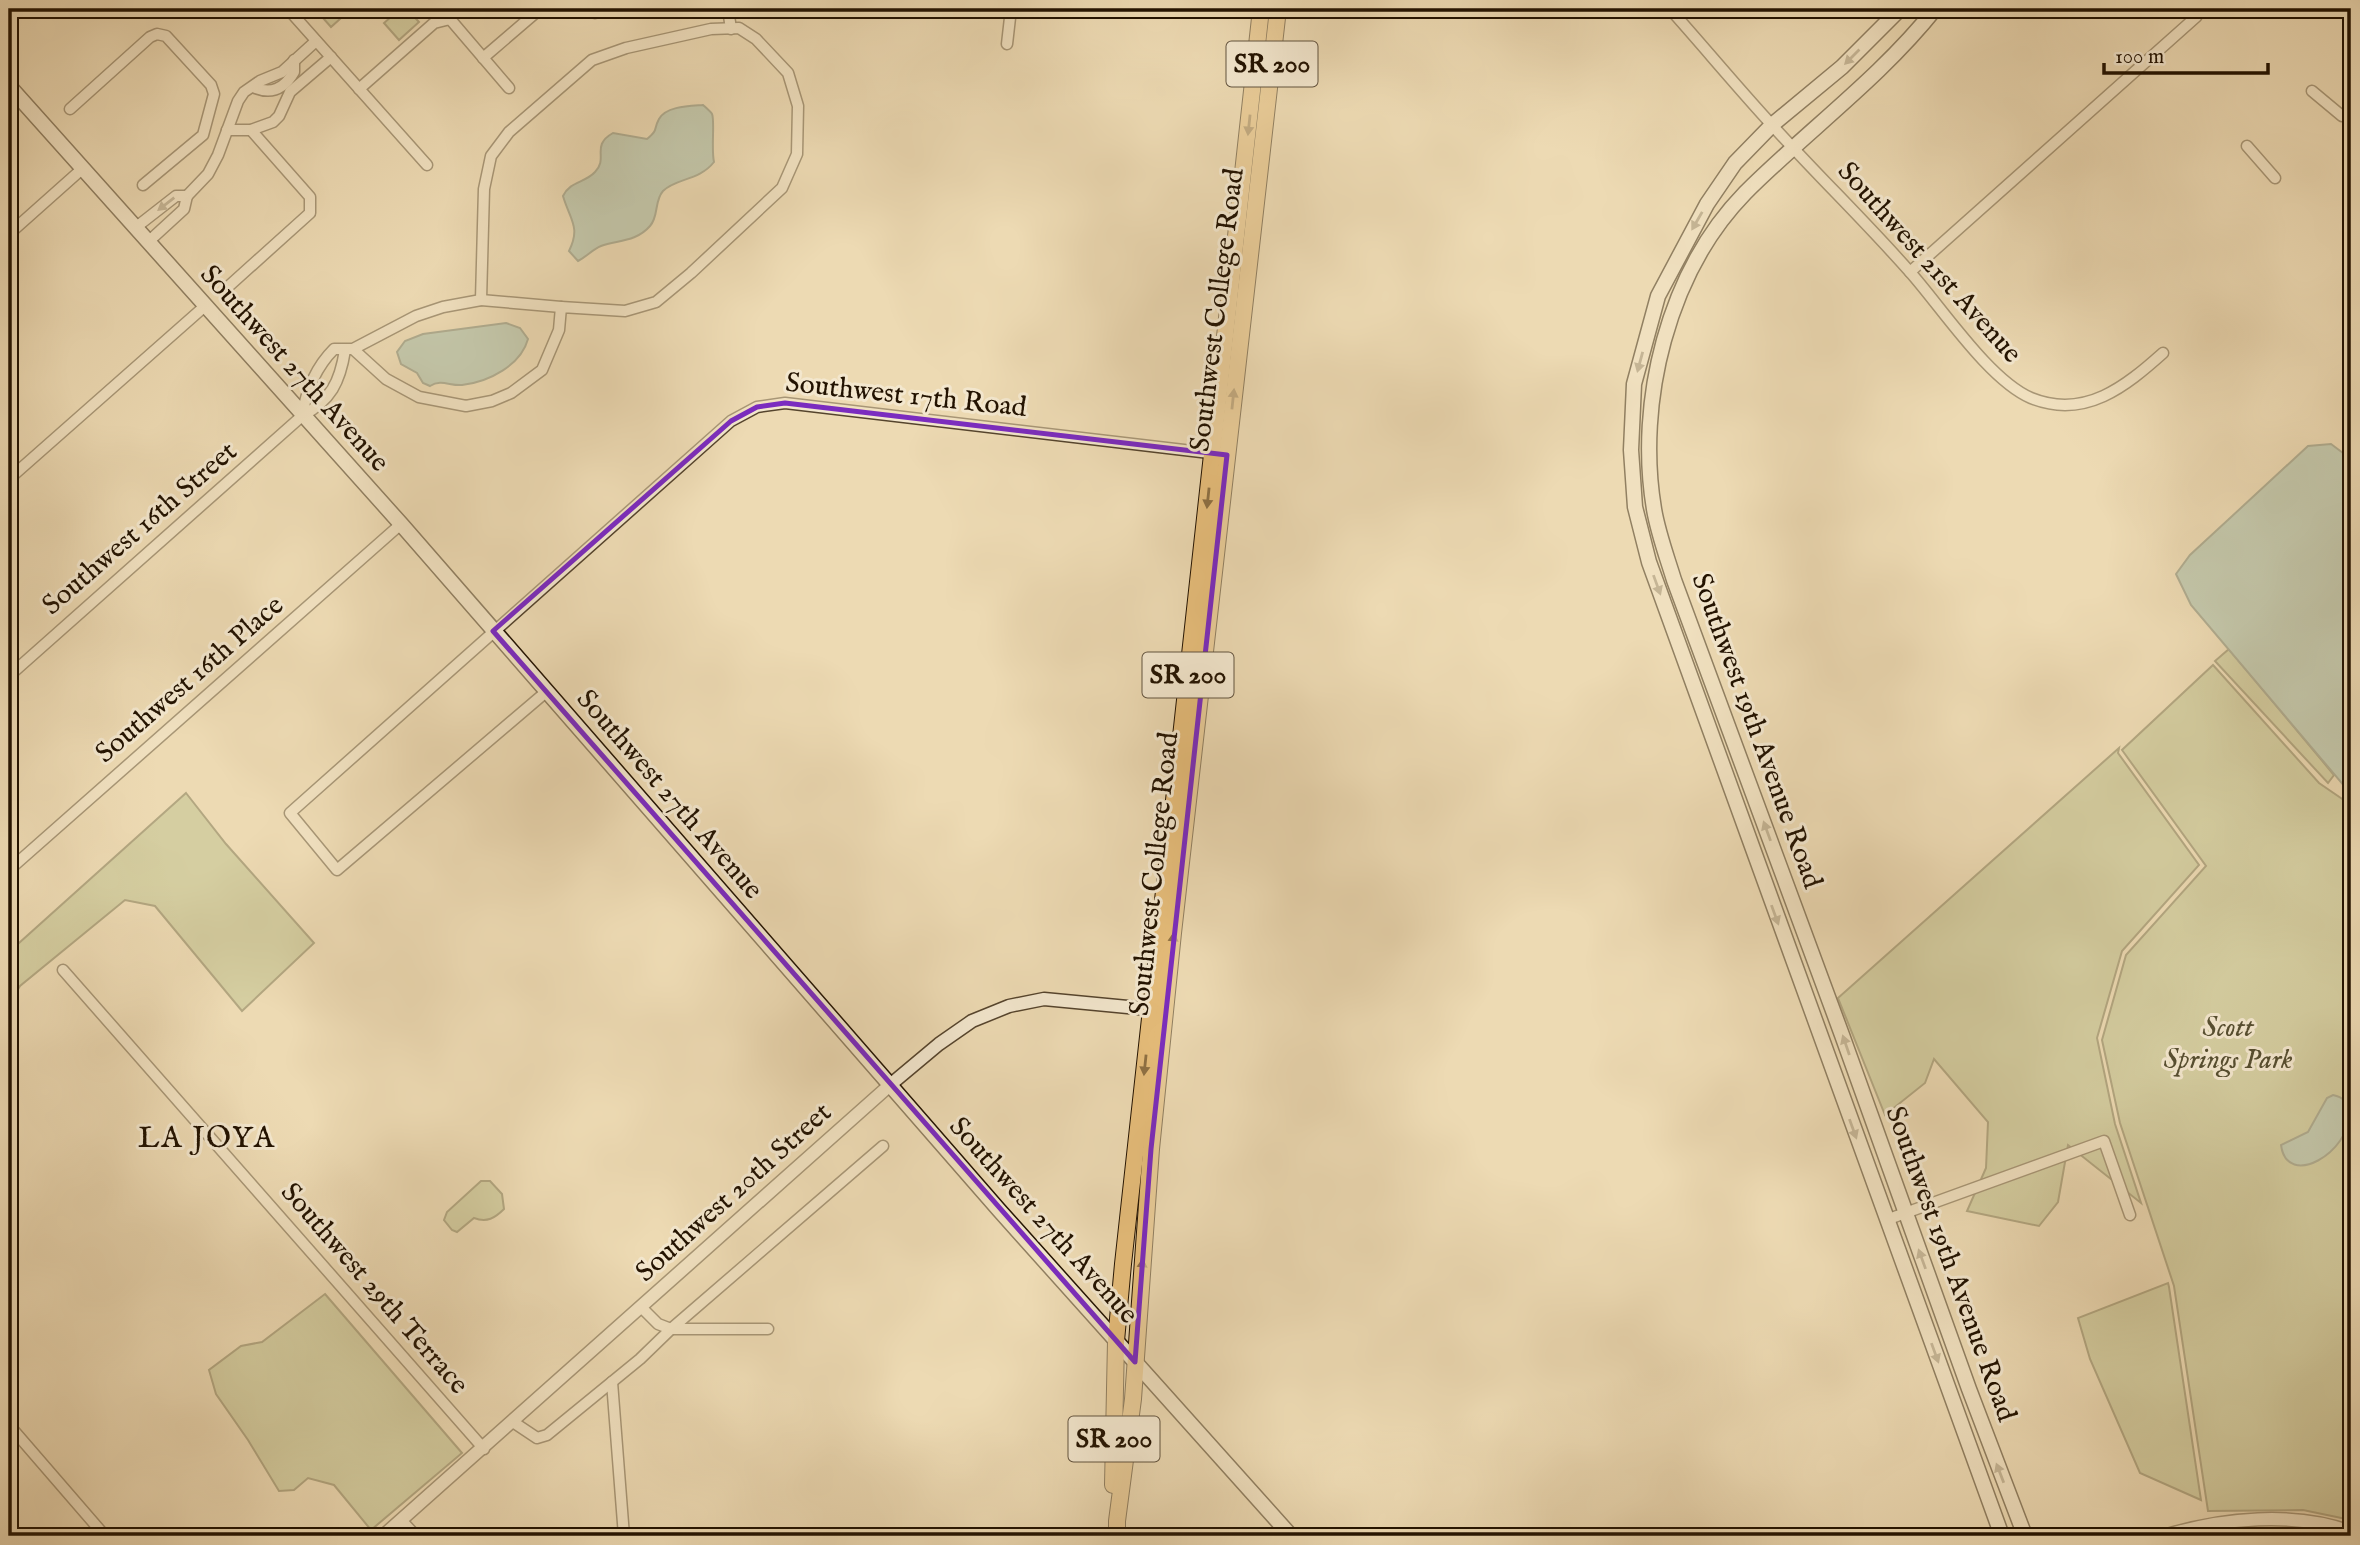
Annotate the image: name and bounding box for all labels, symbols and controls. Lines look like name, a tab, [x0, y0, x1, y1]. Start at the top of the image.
scale bar	[2104, 32, 2269, 76]
road number: SR 200	[1226, 41, 1318, 86]
text: 100 m	[2115, 44, 2164, 71]
one-way arrow	[1844, 49, 1860, 65]
one-way arrow	[1243, 114, 1254, 136]
street label: Southwest 21st Avenue	[1829, 155, 2029, 371]
street label: Southwest College Road	[1183, 166, 1253, 454]
one-way arrow	[157, 196, 174, 211]
one-way arrow	[1691, 212, 1703, 231]
street label: Southwest 27th Avenue	[192, 258, 396, 480]
one-way arrow	[1634, 351, 1645, 373]
street label: Southwest 17th Road	[784, 366, 1028, 426]
one-way arrow	[1228, 387, 1239, 409]
street label: Southwest 16th Street	[35, 434, 245, 623]
one-way arrow	[1202, 487, 1213, 509]
street label: Southwest 19th Avenue Road	[1683, 569, 1829, 893]
one-way arrow	[1652, 575, 1663, 596]
street label: Southwest 16th Place	[89, 589, 292, 771]
road number: SR 200	[1142, 652, 1234, 698]
street label: Southwest 27th Avenue	[568, 683, 770, 907]
street label: Southwest College Road	[1123, 730, 1187, 1018]
one-way arrow	[1761, 821, 1772, 842]
one-way arrow	[1770, 904, 1781, 925]
one-way arrow	[1167, 932, 1178, 954]
park label: Scott Springs Park	[2163, 1011, 2293, 1078]
one-way arrow	[1840, 1034, 1851, 1055]
one-way arrow	[1139, 1054, 1150, 1076]
street label: Southwest 20th Street	[629, 1096, 840, 1290]
street label: Southwest 19th Avenue Road	[1877, 1102, 2023, 1426]
street label: Southwest 27th Avenue	[941, 1110, 1145, 1332]
one-way arrow	[1848, 1118, 1859, 1139]
district label: LA JOYA	[138, 1120, 276, 1158]
street label: Southwest 29th Terrace	[273, 1176, 476, 1402]
one-way arrow	[1916, 1249, 1927, 1270]
one-way arrow	[1137, 1258, 1148, 1280]
one-way arrow	[1930, 1343, 1941, 1364]
road number: SR 200	[1068, 1416, 1160, 1462]
one-way arrow	[1995, 1462, 2006, 1483]

